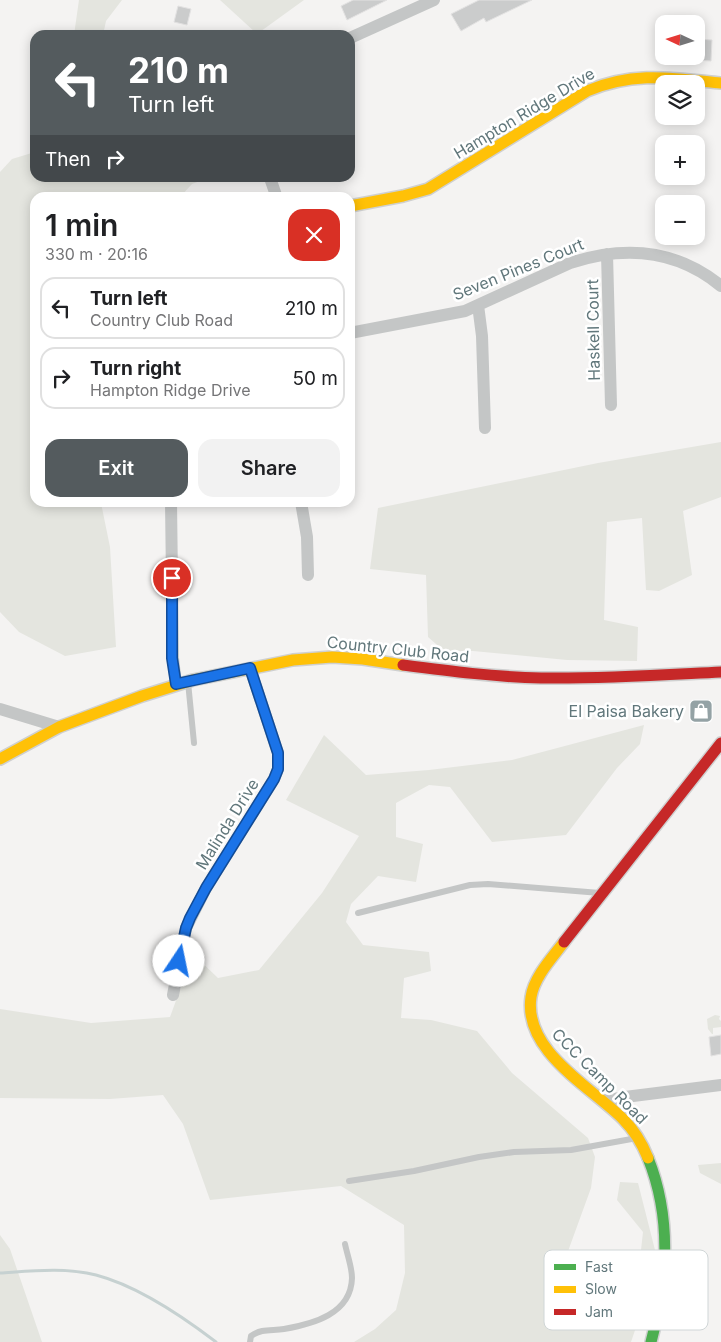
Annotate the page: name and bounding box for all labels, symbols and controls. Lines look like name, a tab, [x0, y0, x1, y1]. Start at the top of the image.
north arrow	[655, 15, 705, 65]
map controls	[655, 15, 705, 245]
text: 210 m	[128, 49, 229, 91]
icon: left	[45, 50, 110, 115]
street label: Hampton Ridge Drive	[450, 63, 598, 163]
button: layers	[655, 75, 705, 125]
text: Turn left	[128, 91, 214, 117]
button: +	[655, 135, 705, 185]
icon: right	[101, 145, 129, 173]
text: Then	[45, 148, 91, 171]
button: −	[655, 195, 705, 245]
text: 1 min	[45, 207, 118, 243]
button: close	[288, 209, 340, 261]
street label: Seven Pines Court	[450, 234, 586, 304]
text: 330 m · 20:16	[45, 244, 148, 264]
street label: Haskell Court	[582, 279, 604, 381]
text: Turn left	[90, 287, 168, 310]
icon: left	[47, 294, 75, 322]
text: 210 m	[285, 297, 338, 320]
text: Country Club Road	[90, 310, 233, 330]
text: Turn right	[90, 357, 181, 380]
icon: right	[47, 364, 75, 392]
text: 50 m	[292, 367, 338, 390]
text: Hampton Ridge Drive	[90, 380, 251, 400]
button: Exit	[45, 439, 188, 497]
button: Share	[198, 439, 340, 497]
pin	[151, 557, 193, 599]
icon: arrive	[158, 564, 186, 592]
street label: Country Club Road	[326, 632, 470, 666]
shop icon: El Paisa Bakery	[688, 698, 714, 724]
place label: El Paisa Bakery	[569, 701, 684, 721]
street label: Malinda Drive	[191, 775, 263, 873]
position arrow	[152, 934, 204, 986]
street label: CCC Camp Road	[548, 1024, 652, 1128]
legend	[544, 1250, 708, 1330]
text: Fast	[585, 1258, 613, 1275]
text: Slow	[585, 1280, 617, 1297]
text: Jam	[585, 1303, 613, 1320]

